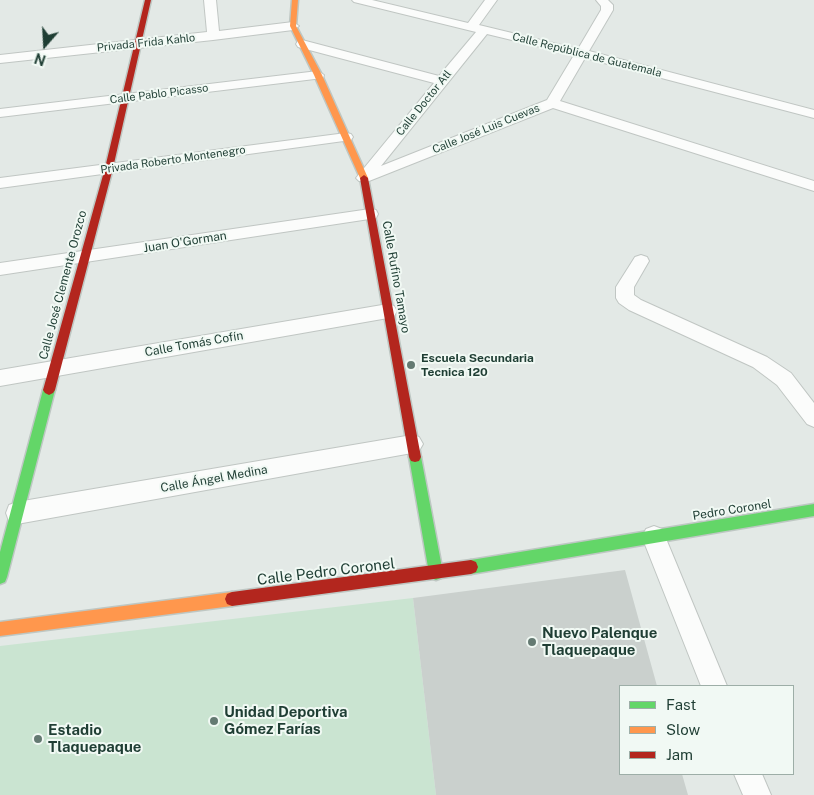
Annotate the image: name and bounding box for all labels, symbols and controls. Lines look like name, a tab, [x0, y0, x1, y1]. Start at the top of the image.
north arrow	[20, 20, 70, 70]
street label: Calle República de Guatemala	[511, 30, 663, 80]
street label: Privada Frida Kahlo	[96, 31, 196, 55]
text: N	[32, 50, 48, 69]
street label: Calle Doctor Atl	[394, 68, 454, 138]
street label: Calle Pablo Picasso	[109, 81, 209, 107]
street label: Calle José Luis Cuevas	[430, 101, 542, 157]
street label: Privada Roberto Montenegro	[100, 143, 246, 177]
street label: Calle José Clemente Orozco	[36, 209, 90, 361]
street label: Calle Rufino Tamayo	[379, 220, 413, 334]
street label: Juan O'Gorman	[142, 228, 228, 256]
street label: Calle Tomás Cofín	[144, 328, 244, 360]
place label: Escuela Secundaria Tecnica 120	[421, 351, 534, 379]
marker: Escuela Secundaria Tecnica 120	[405, 359, 417, 371]
street label: Calle Ángel Medina	[159, 462, 269, 496]
street label: Pedro Coronel	[692, 497, 772, 523]
street label: Calle Pedro Coronel	[256, 555, 396, 589]
place label: Nuevo Palenque Tlaquepaque	[542, 624, 657, 659]
marker: Nuevo Palenque Tlaquepaque	[526, 636, 538, 648]
legend	[619, 685, 794, 775]
text: Fast	[666, 696, 696, 713]
place label: Unidad Deportiva Gómez Farías	[224, 703, 347, 738]
marker: Unidad Deportiva Gómez Farías	[208, 715, 220, 727]
place label: Estadio Tlaquepaque	[48, 721, 142, 756]
text: Slow	[666, 721, 700, 738]
marker: Estadio Tlaquepaque	[32, 733, 44, 745]
text: Jam	[666, 746, 693, 763]

